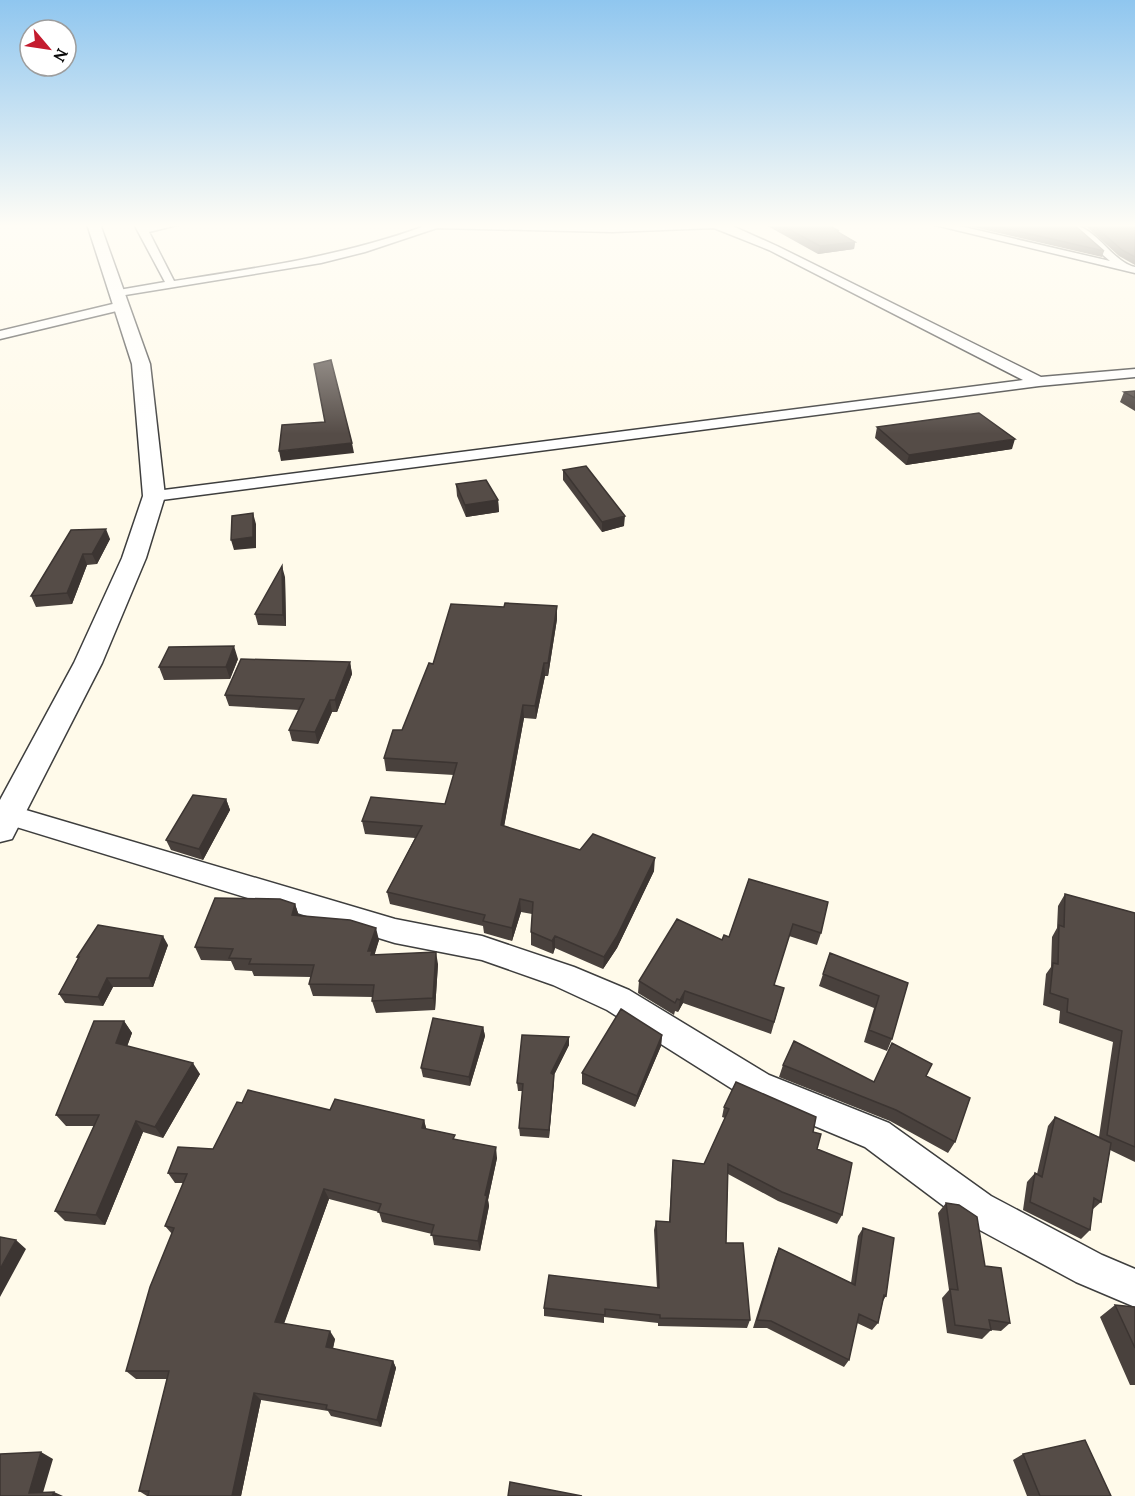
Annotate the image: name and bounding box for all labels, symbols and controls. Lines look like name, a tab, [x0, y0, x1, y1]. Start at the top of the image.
north arrow	[18, 18, 78, 78]
text: N	[49, 45, 73, 66]

